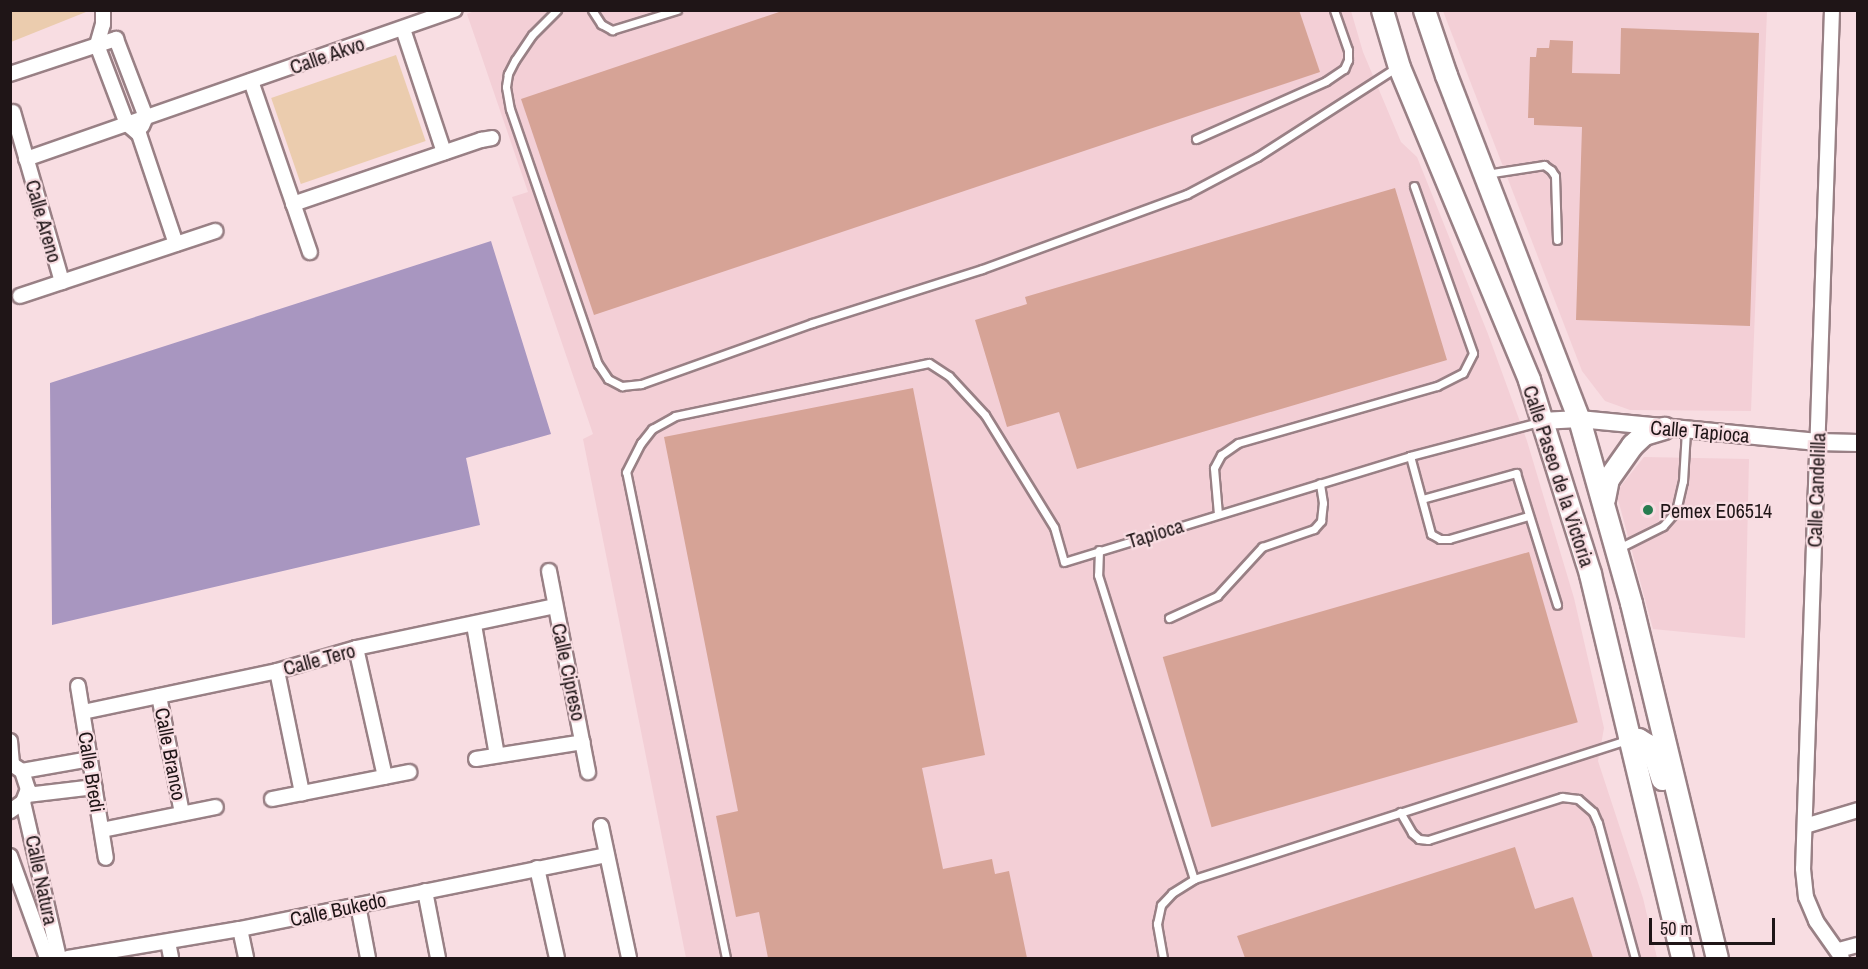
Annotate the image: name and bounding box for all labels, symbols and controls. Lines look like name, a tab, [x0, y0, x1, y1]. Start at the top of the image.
street label: Calle Akvo	[286, 31, 368, 79]
street label: Calle Areno	[21, 177, 67, 265]
street label: Calle Paseo de la Victoria	[1518, 382, 1600, 570]
street label: Calle Tapioca	[1649, 415, 1751, 447]
street label: Calle Candelilla	[1802, 432, 1830, 548]
place label: Pemex E06514	[1660, 498, 1772, 522]
marker: Pemex E06514	[1641, 503, 1655, 517]
street label: Tapioca	[1124, 513, 1186, 553]
street label: Calle Cipreso	[547, 621, 591, 723]
street label: Calle Tero	[280, 638, 358, 680]
street label: Calle Branco	[150, 706, 192, 802]
street label: Calle Bredi	[74, 730, 110, 814]
street label: Calle Natura	[21, 833, 63, 927]
street label: Calle Bukedo	[288, 887, 388, 931]
scale bar	[1652, 906, 1778, 944]
text: 50 m	[1660, 916, 1693, 941]

